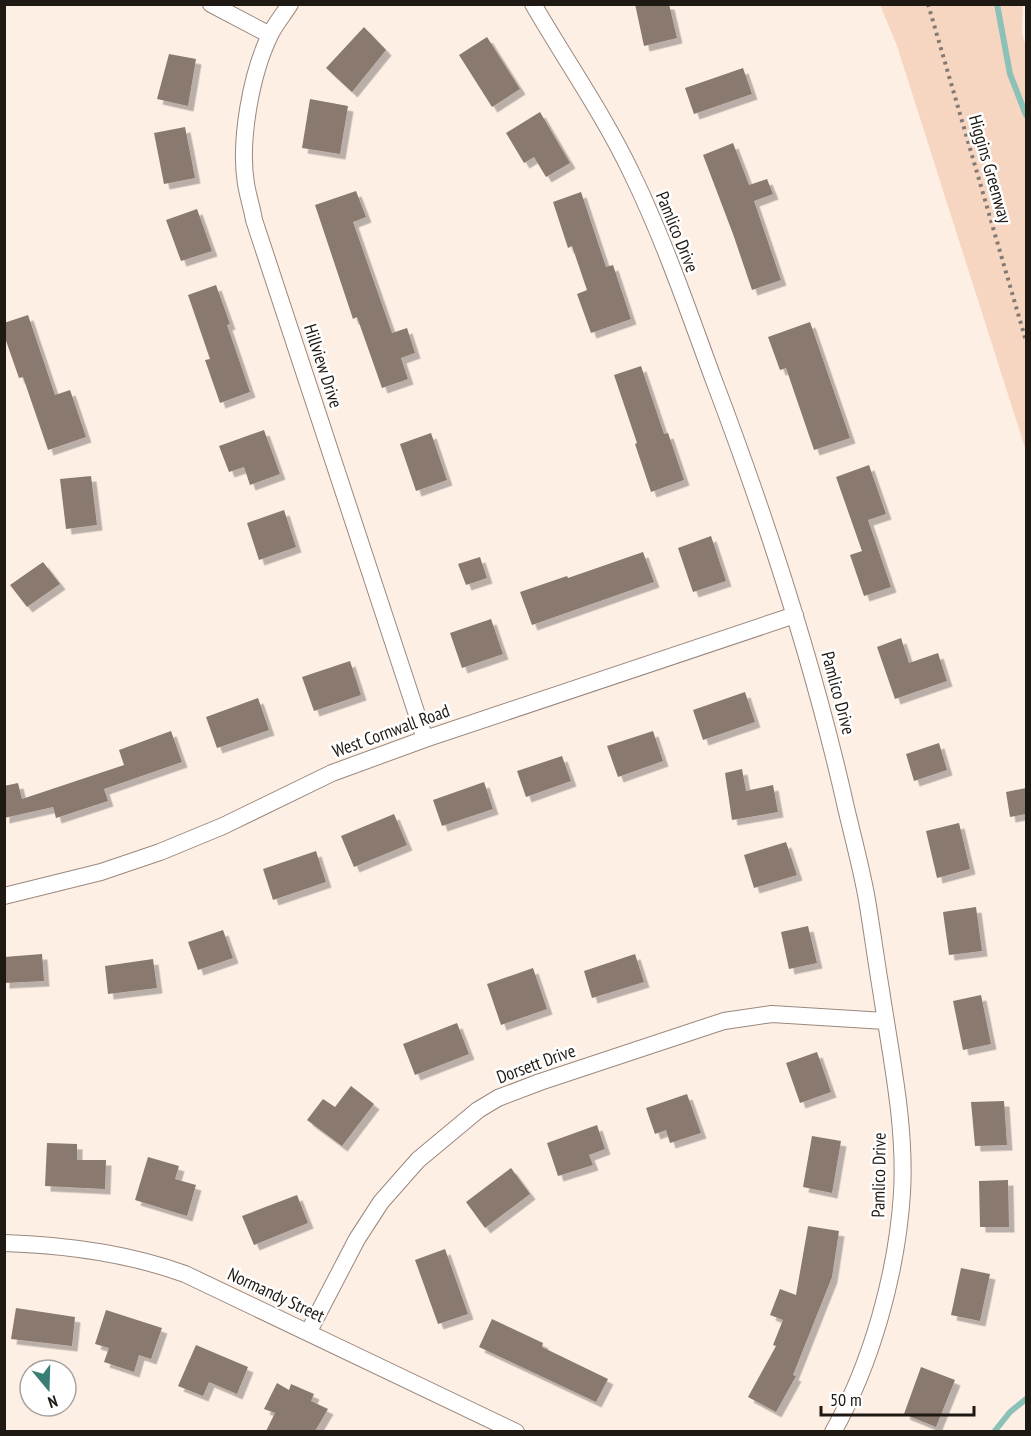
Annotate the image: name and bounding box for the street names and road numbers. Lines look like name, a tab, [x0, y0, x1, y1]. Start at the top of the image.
street label: Higgins Greenway	[964, 112, 1017, 226]
street label: Pamlico Drive	[651, 188, 704, 276]
street label: Hillview Drive	[299, 321, 348, 411]
street label: Pamlico Drive	[816, 649, 861, 737]
street label: West Cornwall Road	[329, 699, 452, 762]
street label: Dorsett Drive	[493, 1039, 578, 1088]
street label: Pamlico Drive	[866, 1132, 891, 1218]
street label: Normandy Street	[224, 1262, 328, 1327]

